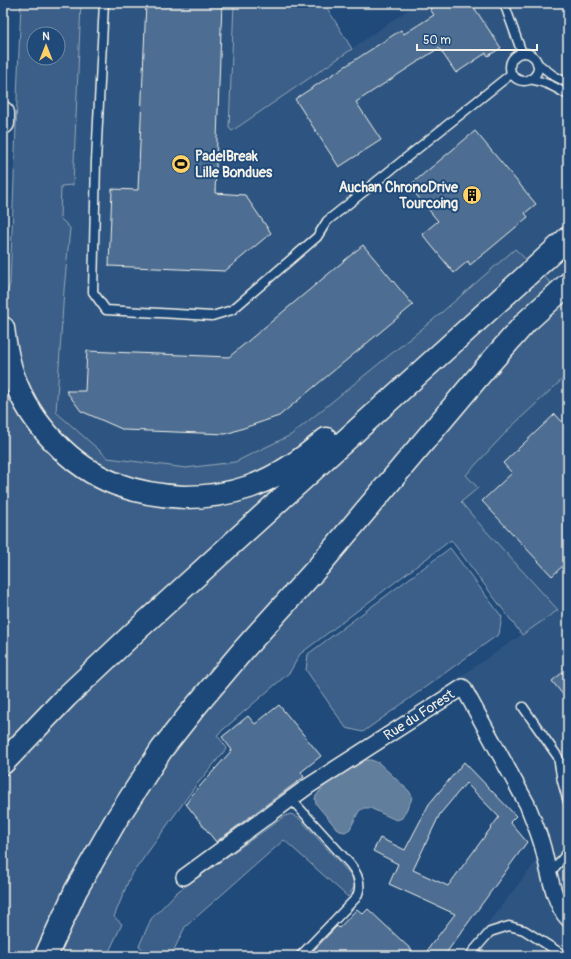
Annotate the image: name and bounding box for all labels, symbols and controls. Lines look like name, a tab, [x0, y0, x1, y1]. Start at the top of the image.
north arrow	[26, 26, 66, 66]
scale bar	[417, 26, 537, 52]
text: N	[42, 30, 50, 43]
text: 50 m	[423, 33, 451, 48]
place label: PadelBreak Lille Bondues	[195, 148, 273, 181]
sports icon: PadelBreak Lille Bondues	[170, 153, 192, 175]
place label: Auchan ChronoDrive Tourcoing	[339, 179, 459, 212]
building icon: Auchan ChronoDrive Tourcoing	[461, 184, 483, 206]
street label: Rue du Forest	[380, 686, 458, 744]

